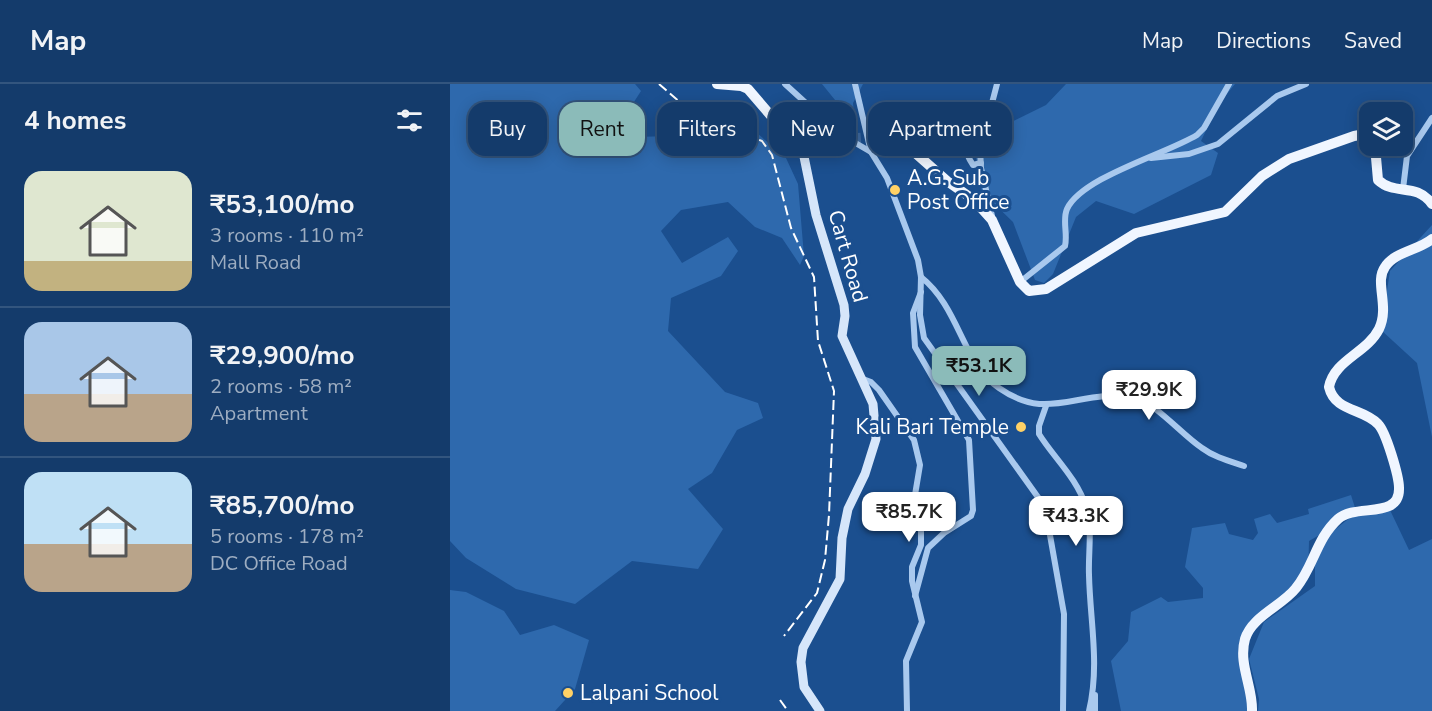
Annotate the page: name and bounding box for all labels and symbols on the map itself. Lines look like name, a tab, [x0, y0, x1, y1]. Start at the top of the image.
place label: A.G. Sub Post Office	[907, 164, 1009, 216]
marker: A.G. Sub Post Office	[888, 183, 902, 197]
street label: Cart Road	[822, 207, 874, 305]
pin: ₹53.1K	[930, 346, 1028, 397]
pin: ₹29.9K	[1100, 370, 1198, 421]
place label: Kali Bari Temple	[855, 413, 1009, 441]
marker: Kali Bari Temple	[1014, 420, 1028, 434]
pin: ₹85.7K	[860, 492, 958, 543]
pin: ₹43.3K	[1027, 496, 1125, 547]
place label: Lalpani School	[580, 679, 719, 707]
marker: Lalpani School	[561, 686, 575, 700]

